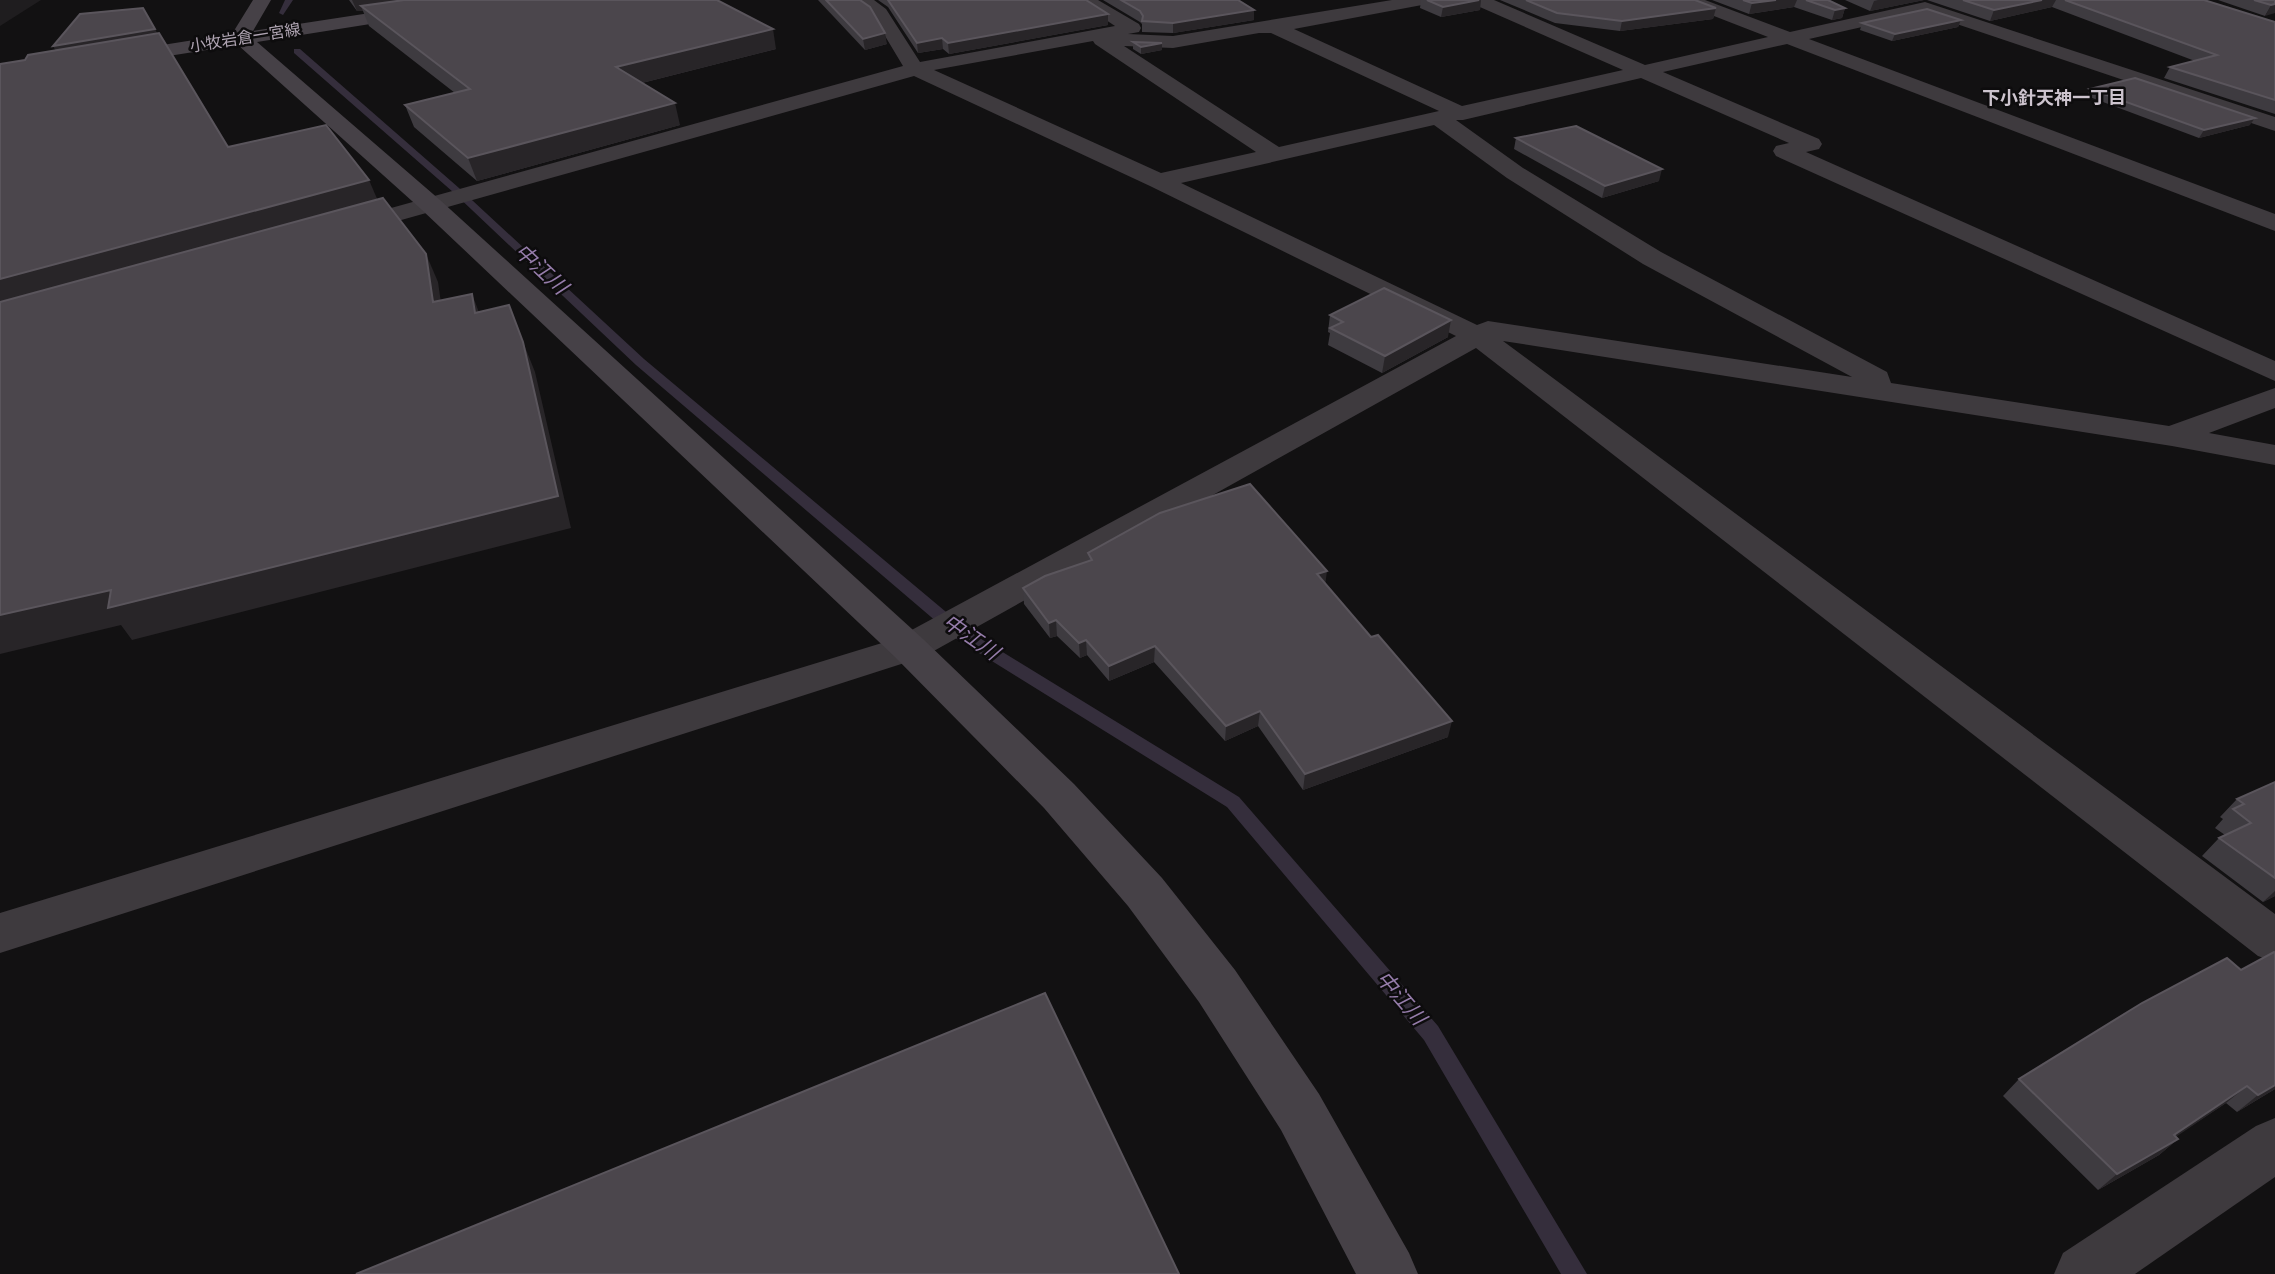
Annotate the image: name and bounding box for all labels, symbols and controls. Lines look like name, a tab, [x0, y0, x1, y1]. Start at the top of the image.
street label: 小牧岩倉一宮線	[188, 18, 302, 55]
district label: 下小針天神一丁目	[1982, 86, 2126, 108]
water label: 中江川	[510, 237, 575, 300]
water label: 中江川	[939, 607, 1006, 665]
water label: 中江川	[1372, 965, 1434, 1030]

